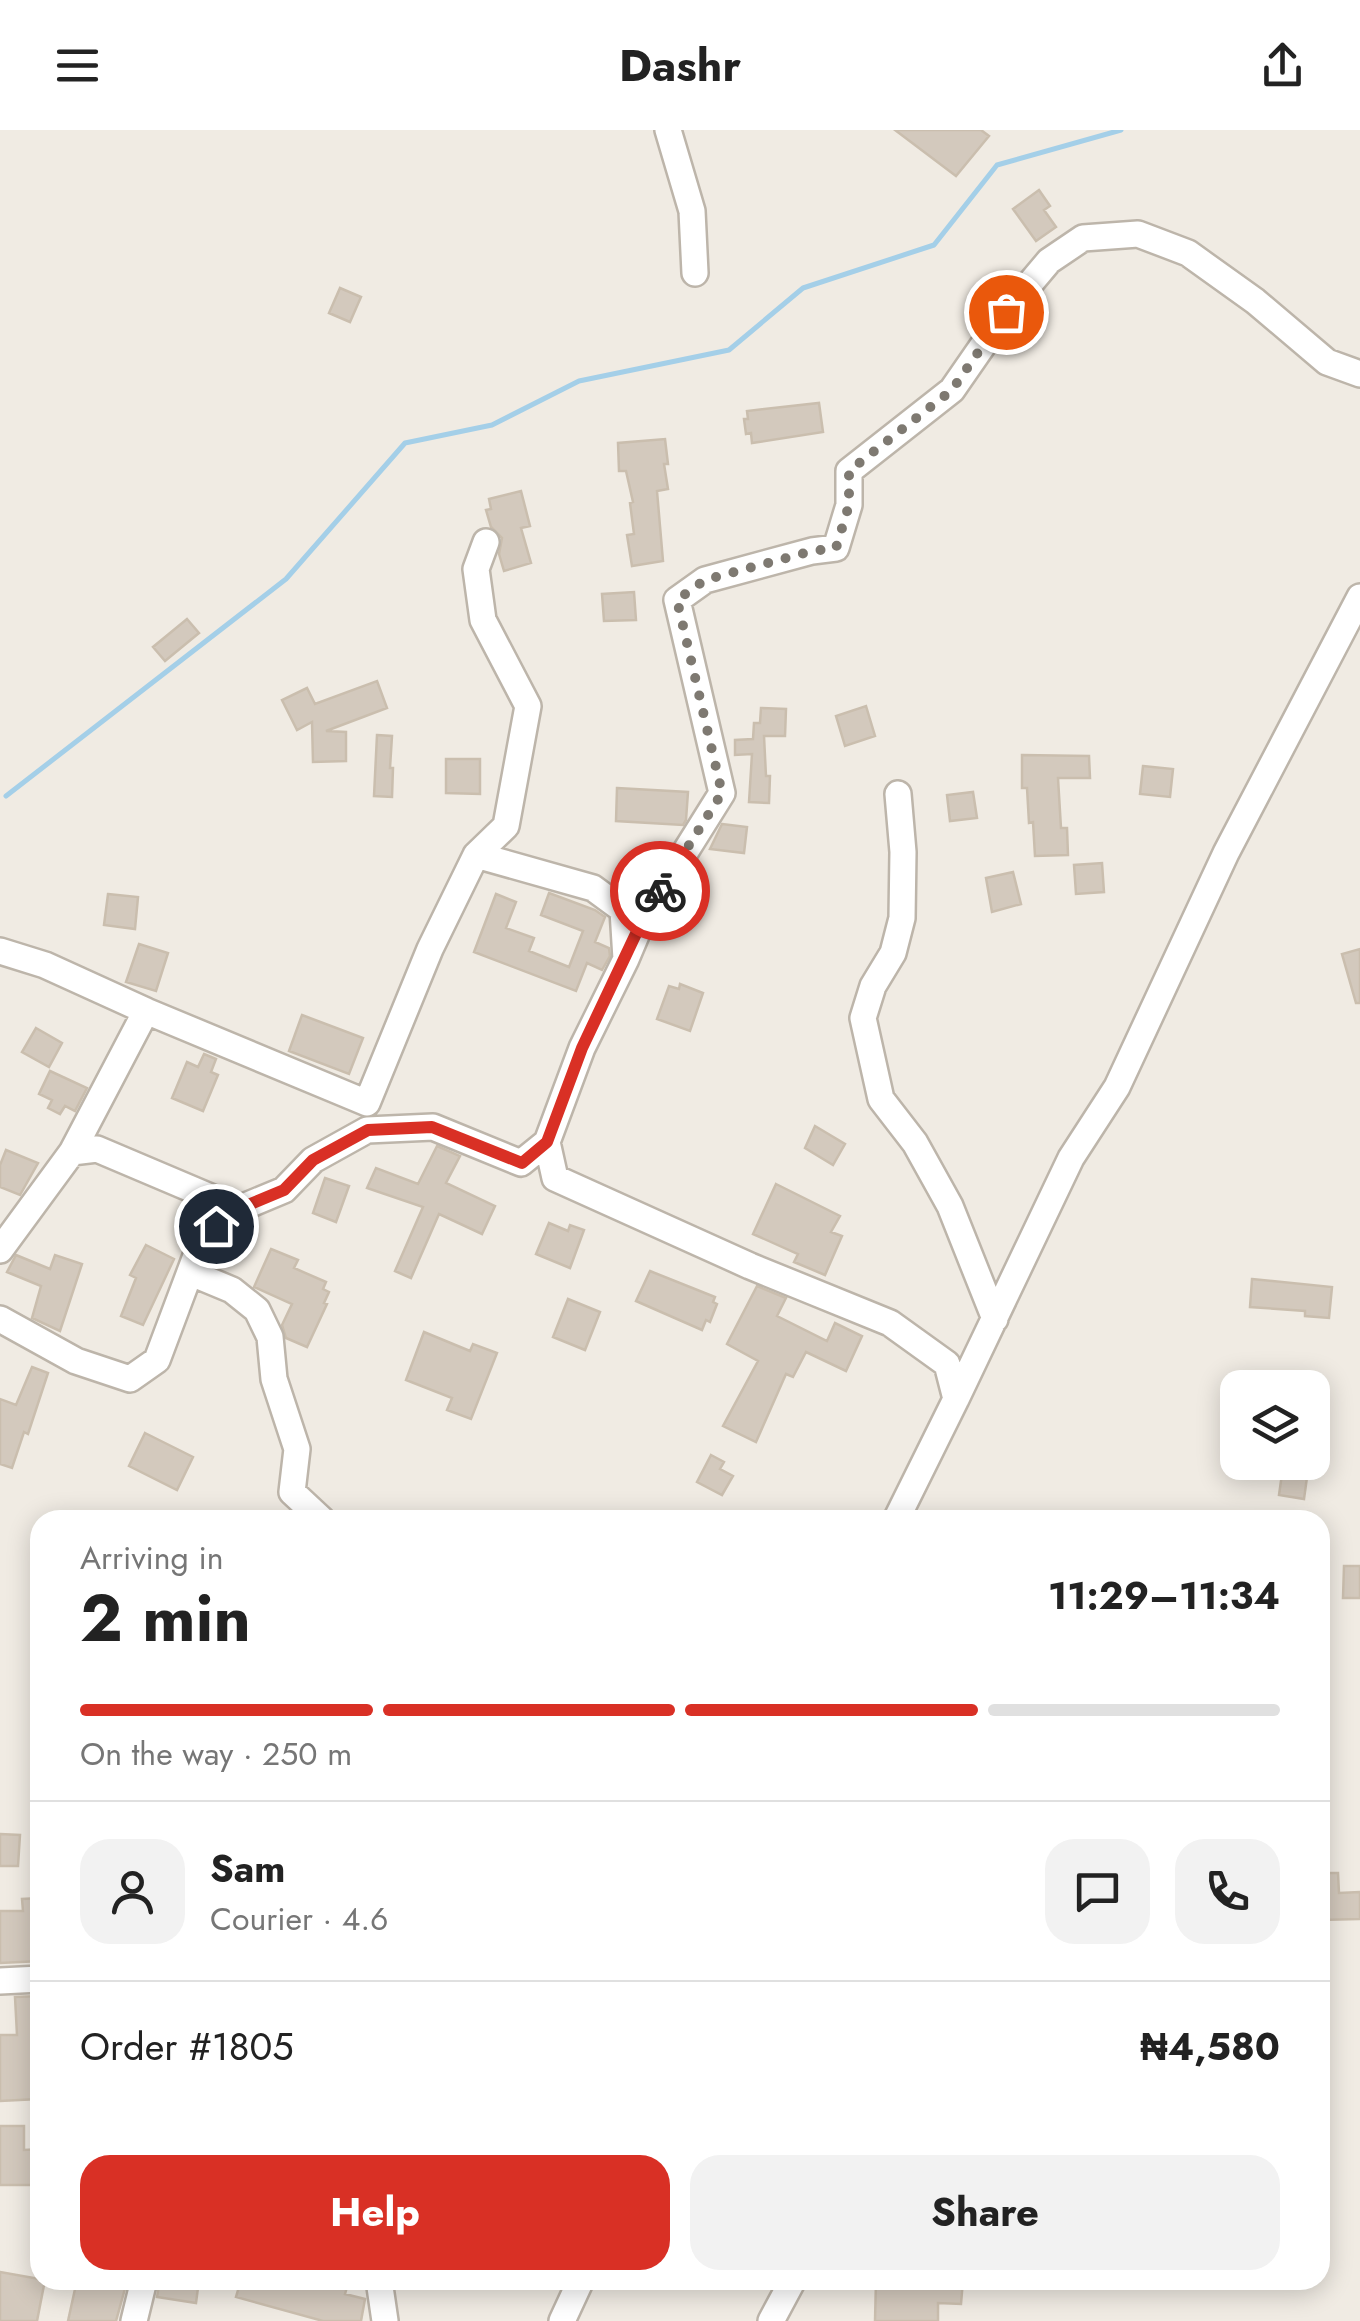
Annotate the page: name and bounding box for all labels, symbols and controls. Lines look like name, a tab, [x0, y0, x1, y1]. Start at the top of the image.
text: Dashr	[619, 33, 741, 98]
icon: menu	[50, 38, 105, 93]
icon: share	[1255, 38, 1310, 93]
pin	[964, 270, 1049, 355]
icon: bag	[979, 285, 1034, 340]
courier	[610, 841, 710, 941]
icon: bike	[633, 864, 688, 919]
pin	[174, 1184, 259, 1269]
icon: home	[189, 1199, 244, 1254]
map controls	[1220, 1370, 1330, 1480]
button: layers	[1220, 1370, 1330, 1480]
text: Arriving in	[80, 1535, 224, 1581]
text: 11:29–11:34	[1048, 1568, 1280, 1623]
text: 2 min	[80, 1571, 251, 1665]
text: On the way · 250 m	[80, 1731, 352, 1777]
button: person	[80, 1839, 185, 1944]
button: chat	[1045, 1839, 1150, 1944]
button: phone	[1175, 1839, 1280, 1944]
text: Sam	[210, 1841, 285, 1896]
text: Courier · 4.6	[210, 1896, 388, 1942]
text: Order #1805	[80, 2019, 294, 2074]
text: ₦4,580	[1140, 2019, 1280, 2074]
button: Help	[80, 2155, 670, 2270]
button: Share	[690, 2155, 1280, 2270]

